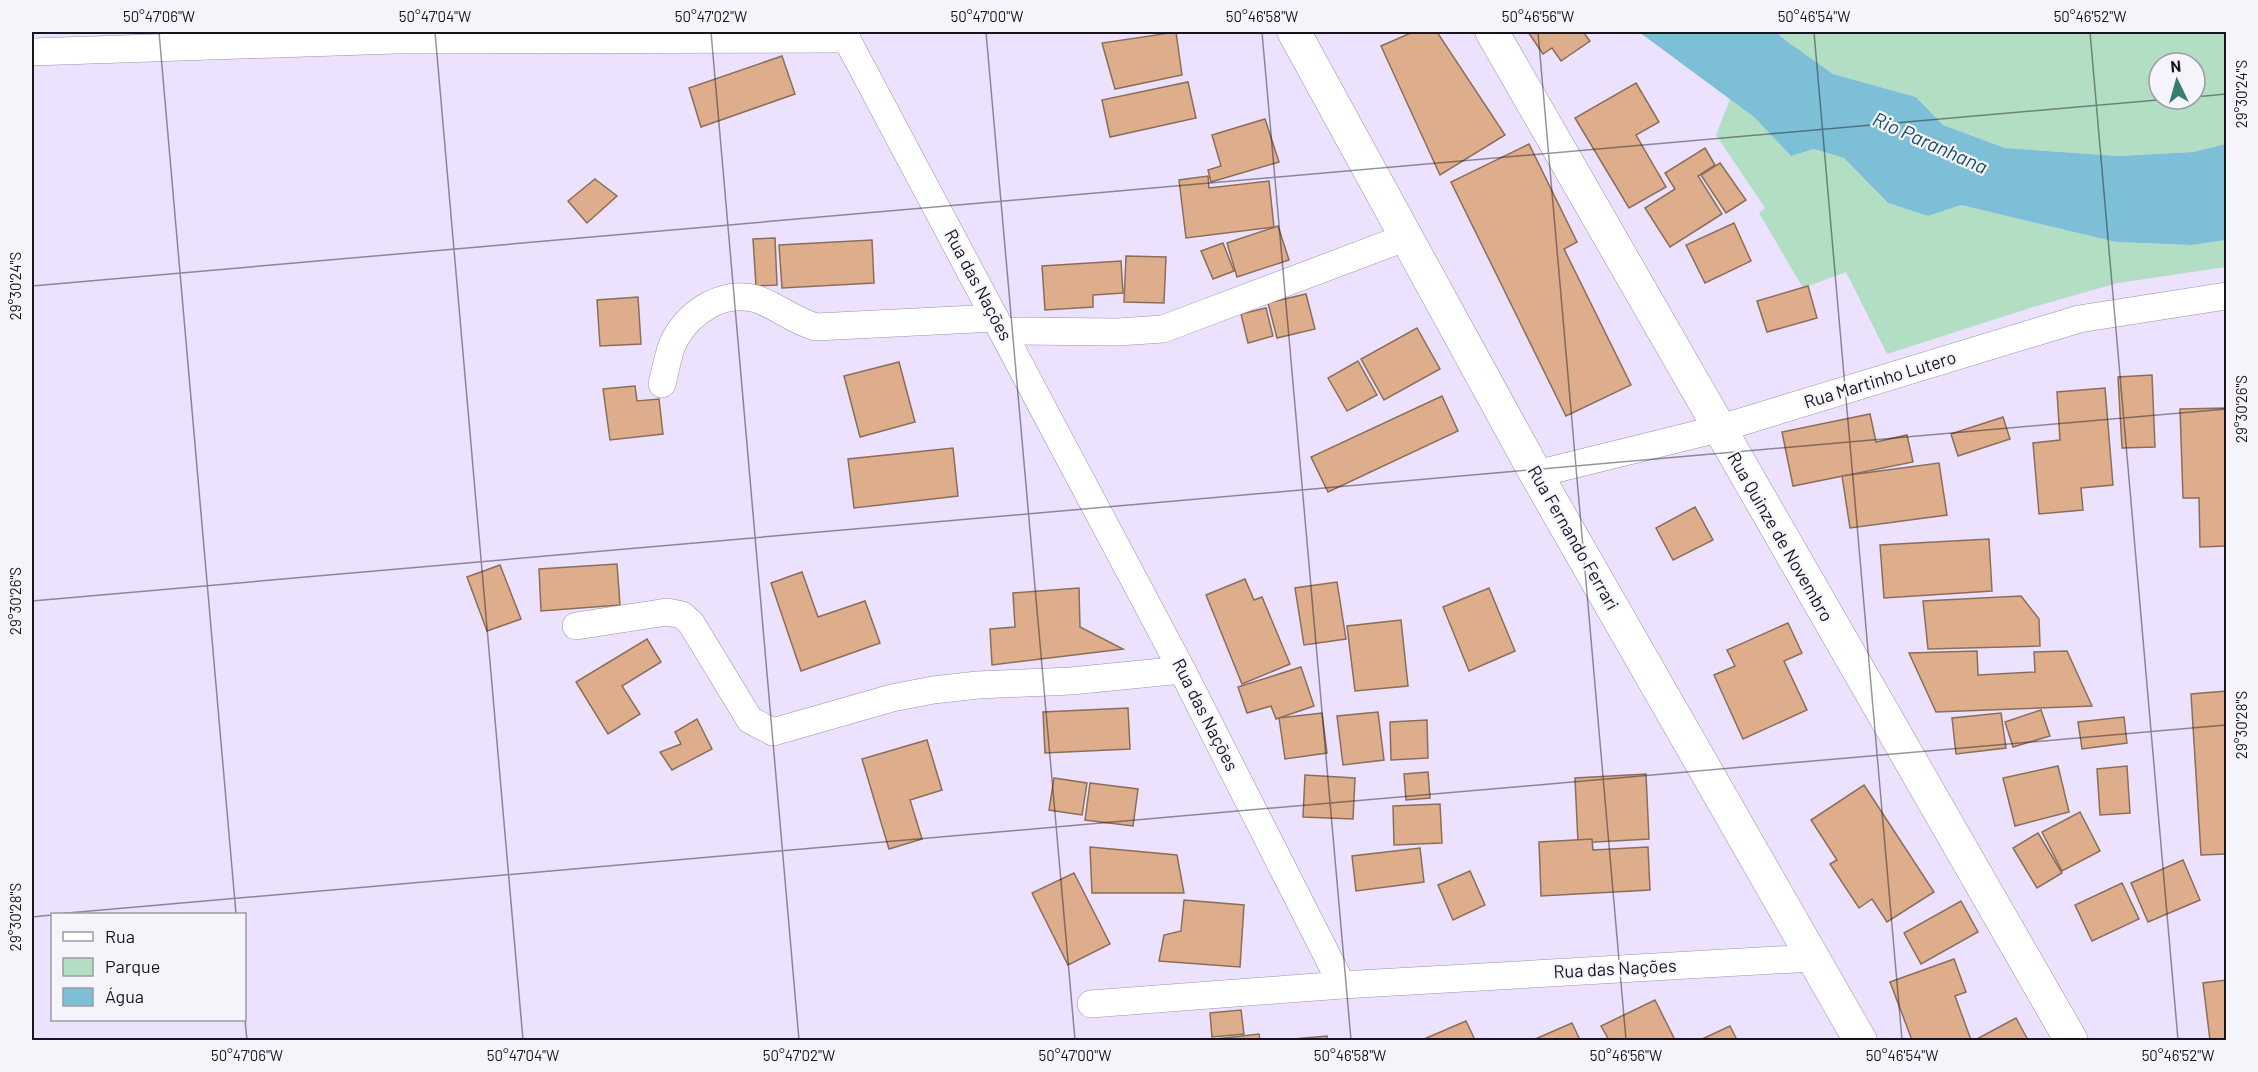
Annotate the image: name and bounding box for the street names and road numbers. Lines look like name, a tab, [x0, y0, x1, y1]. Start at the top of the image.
street label: Rua das Nações	[940, 225, 1018, 344]
street label: Rua Martinho Lutero	[1801, 345, 1959, 413]
street label: Rua Quinze de Novembro	[1723, 448, 1838, 625]
street label: Rua Fernando Ferrari	[1524, 461, 1624, 614]
street label: Rua das Nações	[1168, 655, 1244, 774]
street label: Rua das Nações	[1553, 954, 1677, 982]

